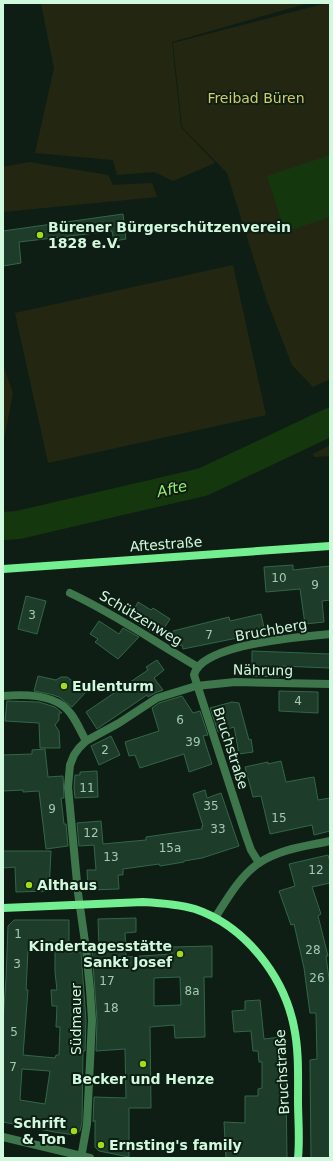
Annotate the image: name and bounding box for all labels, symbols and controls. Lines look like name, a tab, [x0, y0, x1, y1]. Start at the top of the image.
park label: Freibad Büren	[207, 90, 305, 106]
place label: Bürener Bürgerschützenverein 1828 e.V.	[48, 219, 291, 251]
marker: Bürener Bürgerschützenverein 1828 e.V.	[35, 230, 45, 240]
water label: Afte	[154, 477, 189, 501]
street label: Aftestraße	[129, 533, 203, 555]
house number: 10	[271, 571, 287, 585]
house number: 9	[311, 578, 319, 592]
street label: Schützenweg	[97, 587, 185, 649]
house number: 3	[28, 608, 36, 622]
street label: Bruchberg	[234, 616, 308, 644]
house number: 7	[205, 628, 213, 642]
street label: Nährung	[233, 661, 293, 679]
place label: Eulenturm	[72, 678, 154, 694]
marker: Eulenturm	[59, 681, 69, 691]
house number: 4	[294, 694, 302, 708]
street label: Bruchstraße	[210, 705, 252, 791]
house number: 6	[176, 713, 184, 727]
house number: 39	[185, 735, 201, 749]
house number: 2	[101, 743, 109, 757]
house number: 11	[79, 781, 95, 795]
house number: 35	[203, 799, 219, 813]
house number: 9	[48, 802, 56, 816]
house number: 15	[271, 811, 287, 825]
house number: 33	[210, 822, 226, 836]
house number: 12	[83, 826, 99, 840]
house number: 15a	[159, 841, 181, 855]
house number: 13	[103, 850, 119, 864]
house number: 12	[308, 863, 324, 877]
place label: Althaus	[37, 877, 97, 893]
marker: Althaus	[24, 880, 34, 890]
house number: 1	[14, 927, 22, 941]
place label: Kindertagesstätte Sankt Josef	[29, 938, 173, 970]
house number: 28	[305, 943, 321, 957]
marker: Kindertagesstätte Sankt Josef	[175, 949, 185, 959]
house number: 3	[13, 957, 21, 971]
house number: 26	[309, 971, 325, 985]
house number: 17	[99, 974, 115, 988]
street label: Südmauer	[68, 983, 84, 1055]
house number: 8a	[185, 984, 200, 998]
house number: 18	[103, 1001, 119, 1015]
house number: 5	[10, 1025, 18, 1039]
street label: Bruchstraße	[272, 1029, 292, 1115]
marker: Becker und Henze	[138, 1059, 148, 1069]
house number: 7	[9, 1060, 17, 1074]
place label: Becker und Henze	[72, 1071, 214, 1087]
place label: Schrift & Ton	[13, 1115, 66, 1147]
marker: Schrift & Ton	[69, 1126, 79, 1136]
place label: Ernsting's family	[109, 1137, 242, 1153]
marker: Ernsting's family	[96, 1140, 106, 1150]

